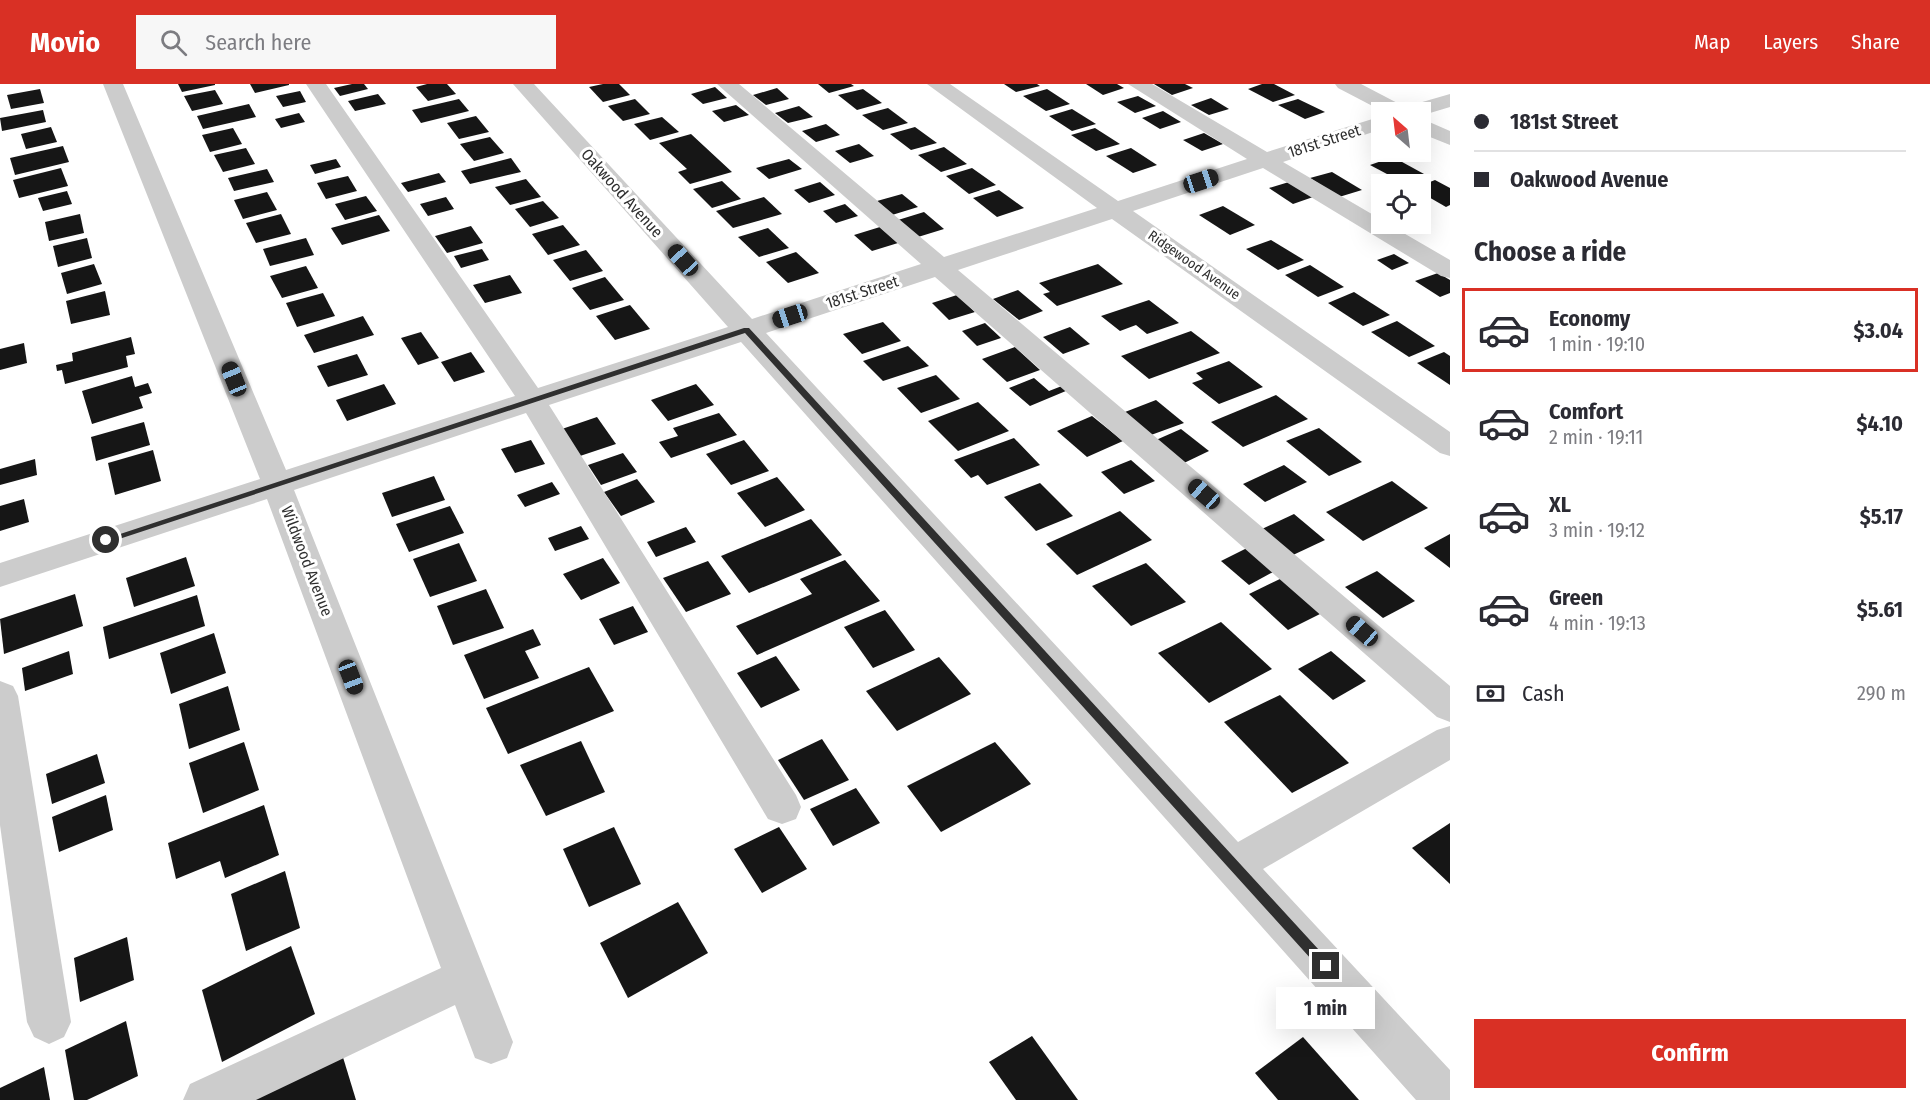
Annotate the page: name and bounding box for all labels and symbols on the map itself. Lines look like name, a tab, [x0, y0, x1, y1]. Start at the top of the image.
north arrow	[1371, 102, 1431, 162]
street label: 181st Street	[1285, 120, 1363, 162]
street label: Oakwood Avenue	[577, 145, 667, 241]
car	[1181, 167, 1221, 195]
street label: Ridgewood Avenue	[1145, 227, 1243, 303]
car	[664, 241, 702, 279]
street label: 181st Street	[823, 271, 901, 313]
car	[770, 302, 810, 330]
car	[219, 359, 249, 399]
car	[1185, 475, 1223, 513]
street label: Wildwood Avenue	[277, 503, 337, 619]
route start	[92, 526, 119, 553]
car	[1343, 612, 1381, 650]
car	[336, 657, 366, 697]
route end	[1312, 952, 1339, 979]
callout: 1 min	[1276, 987, 1376, 1029]

